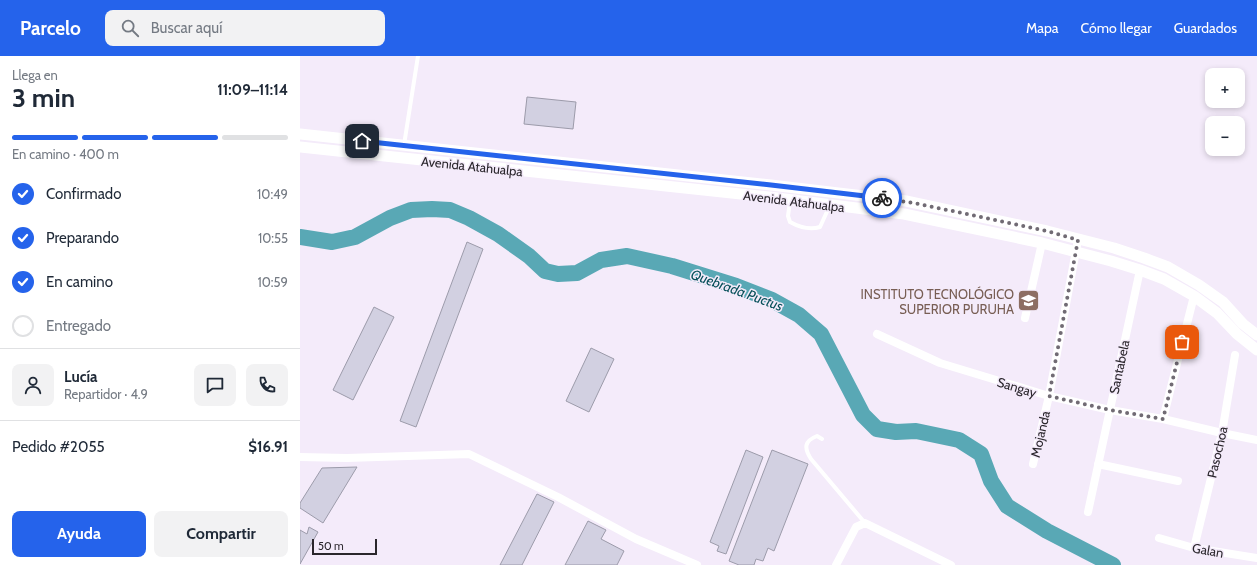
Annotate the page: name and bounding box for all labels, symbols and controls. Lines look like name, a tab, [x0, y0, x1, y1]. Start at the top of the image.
search box	[105, 10, 385, 46]
text: Parcelo	[20, 17, 81, 40]
icon: search	[119, 17, 141, 39]
text: Buscar aquí	[151, 19, 222, 37]
text: Mapa	[1026, 19, 1059, 37]
text: Cómo llegar	[1081, 19, 1152, 37]
text: Guardados	[1174, 19, 1237, 37]
text: Llega en	[12, 67, 58, 83]
map controls	[1205, 68, 1245, 156]
button: +	[1205, 68, 1245, 108]
text: 11:09–11:14	[217, 81, 288, 99]
text: 3 min	[12, 82, 75, 114]
button: −	[1205, 116, 1245, 156]
pin	[345, 124, 379, 158]
icon: home	[351, 130, 373, 152]
text: En camino · 400 m	[12, 146, 119, 162]
street label: Avenida Atahualpa	[421, 153, 524, 179]
courier	[862, 178, 902, 218]
icon: check	[12, 183, 34, 205]
text: Confirmado	[46, 185, 121, 203]
text: 10:49	[257, 186, 288, 202]
street label: Avenida Atahualpa	[742, 187, 846, 215]
icon: bike	[871, 187, 893, 209]
icon: check	[12, 227, 34, 249]
text: Preparando	[46, 229, 119, 247]
text: 10:55	[258, 230, 288, 246]
water label: Quebrada Puctus	[688, 265, 786, 315]
icon: check	[12, 271, 34, 293]
text: En camino	[46, 273, 113, 291]
text: 10:59	[258, 274, 288, 290]
place label: INSTITUTO TECNOLÓGICO SUPERIOR PURUHA	[861, 286, 1014, 317]
school or university icon: INSTITUTO TECNOLÓGICO SUPERIOR PURUHA	[1016, 288, 1042, 314]
text: Entregado	[46, 317, 111, 335]
pin	[1165, 325, 1199, 359]
icon: bag	[1171, 331, 1193, 353]
street label: Santabela	[1105, 338, 1133, 395]
button: person	[12, 364, 54, 406]
button: chat	[194, 364, 236, 406]
button: phone	[246, 364, 288, 406]
text: Lucía	[64, 368, 98, 386]
street label: Sangay	[995, 373, 1039, 401]
text: Repartidor · 4.9	[64, 386, 148, 402]
street label: Mojanda	[1027, 408, 1054, 459]
street label: Pasochoa	[1203, 424, 1231, 479]
text: Pedido #2055	[12, 438, 105, 456]
text: $16.91	[248, 438, 288, 456]
button: Ayuda	[12, 511, 146, 557]
button: Compartir	[154, 511, 288, 557]
scale bar	[312, 537, 377, 556]
text: 50 m	[318, 539, 344, 553]
street label: Galan	[1191, 539, 1225, 561]

